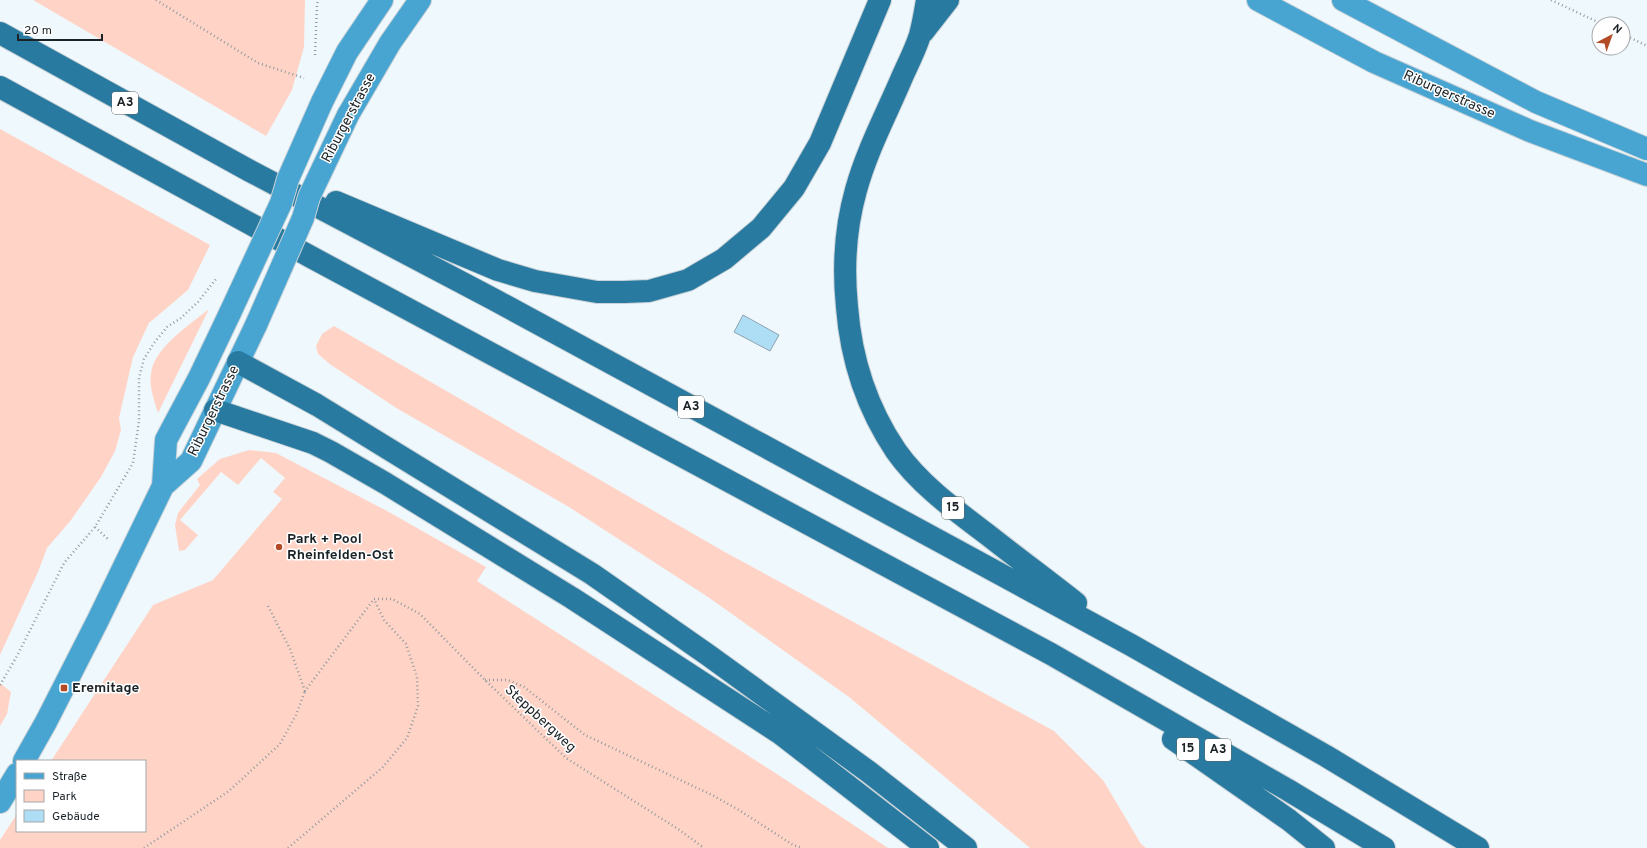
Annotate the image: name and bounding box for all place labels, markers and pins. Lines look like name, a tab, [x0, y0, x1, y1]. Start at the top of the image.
place label: Park + Pool Rheinfelden-Ost	[287, 531, 394, 564]
marker: Park + Pool Rheinfelden-Ost	[274, 542, 284, 552]
place label: Eremitage	[72, 680, 139, 697]
marker: Eremitage	[59, 683, 69, 693]

